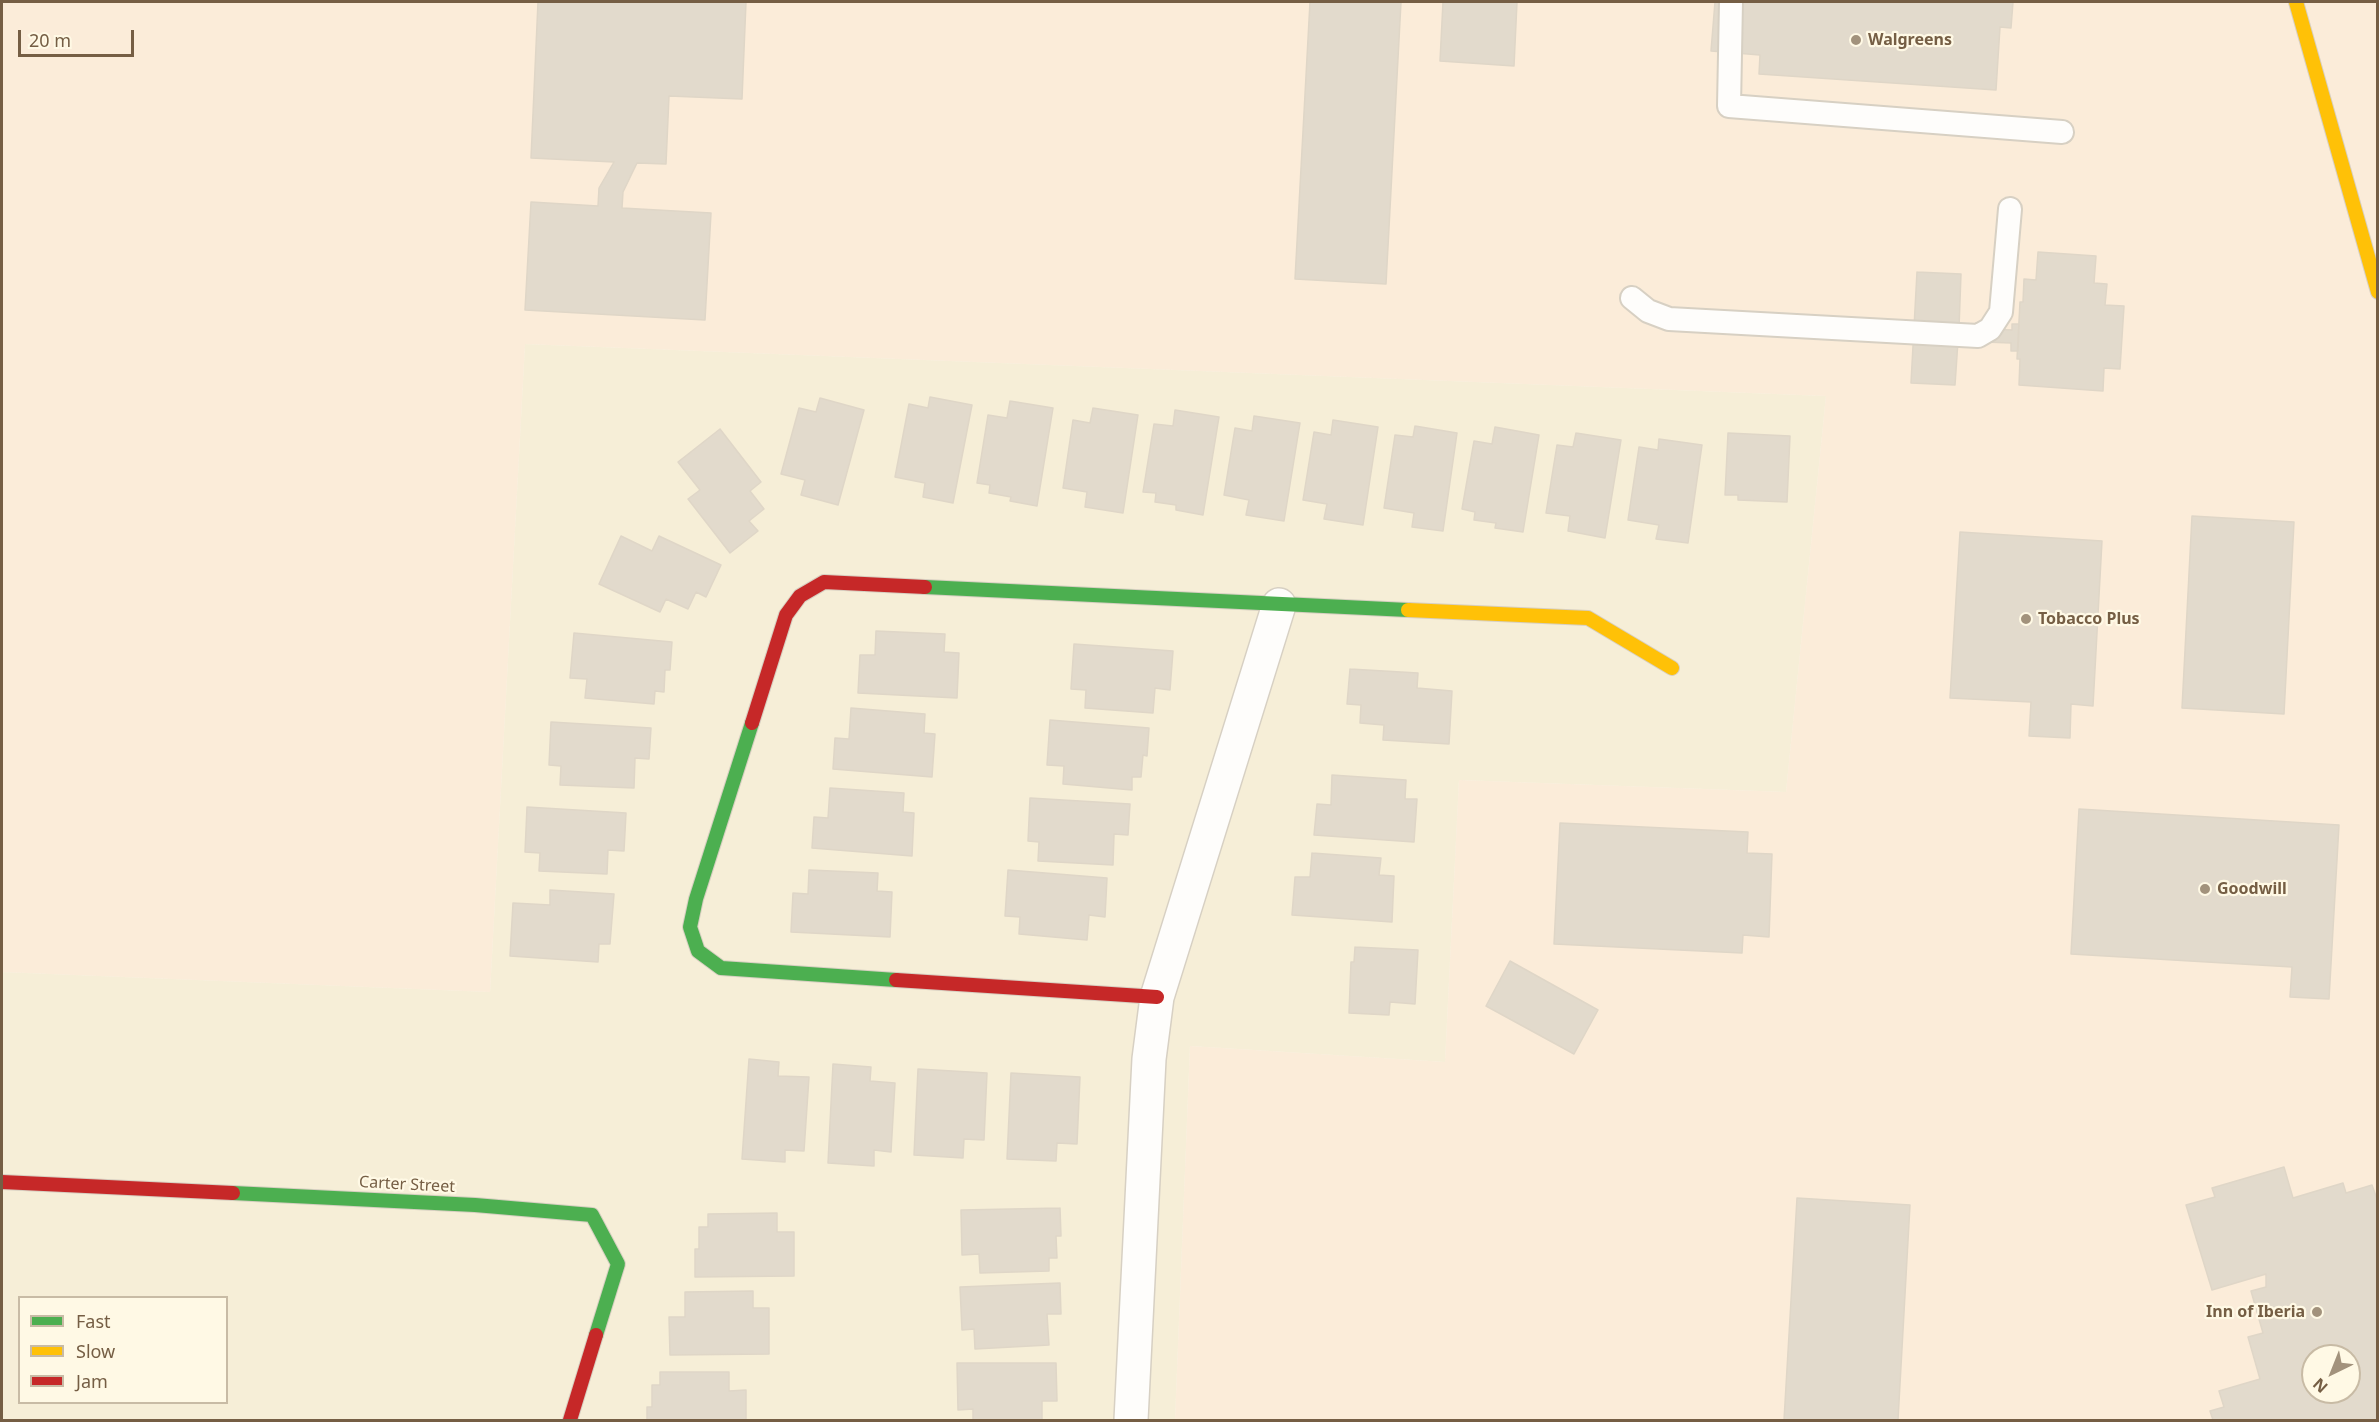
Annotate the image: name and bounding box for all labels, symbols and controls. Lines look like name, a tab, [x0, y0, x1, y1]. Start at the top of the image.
scale bar	[21, 18, 136, 56]
text: 20 m	[29, 28, 71, 52]
place label: Walgreens	[1868, 30, 1952, 50]
marker: Walgreens	[1849, 33, 1863, 47]
place label: Tobacco Plus	[2038, 609, 2140, 629]
marker: Tobacco Plus	[2019, 612, 2033, 626]
place label: Goodwill	[2217, 879, 2287, 899]
marker: Goodwill	[2198, 882, 2212, 896]
street label: Carter Street	[359, 1173, 455, 1197]
legend	[18, 1296, 228, 1404]
place label: Inn of Iberia	[2206, 1302, 2305, 1322]
marker: Inn of Iberia	[2310, 1305, 2324, 1319]
text: Fast	[76, 1309, 111, 1333]
text: Slow	[76, 1339, 115, 1363]
north arrow	[2301, 1344, 2361, 1404]
text: Jam	[76, 1369, 108, 1393]
text: N	[2308, 1373, 2332, 1398]

